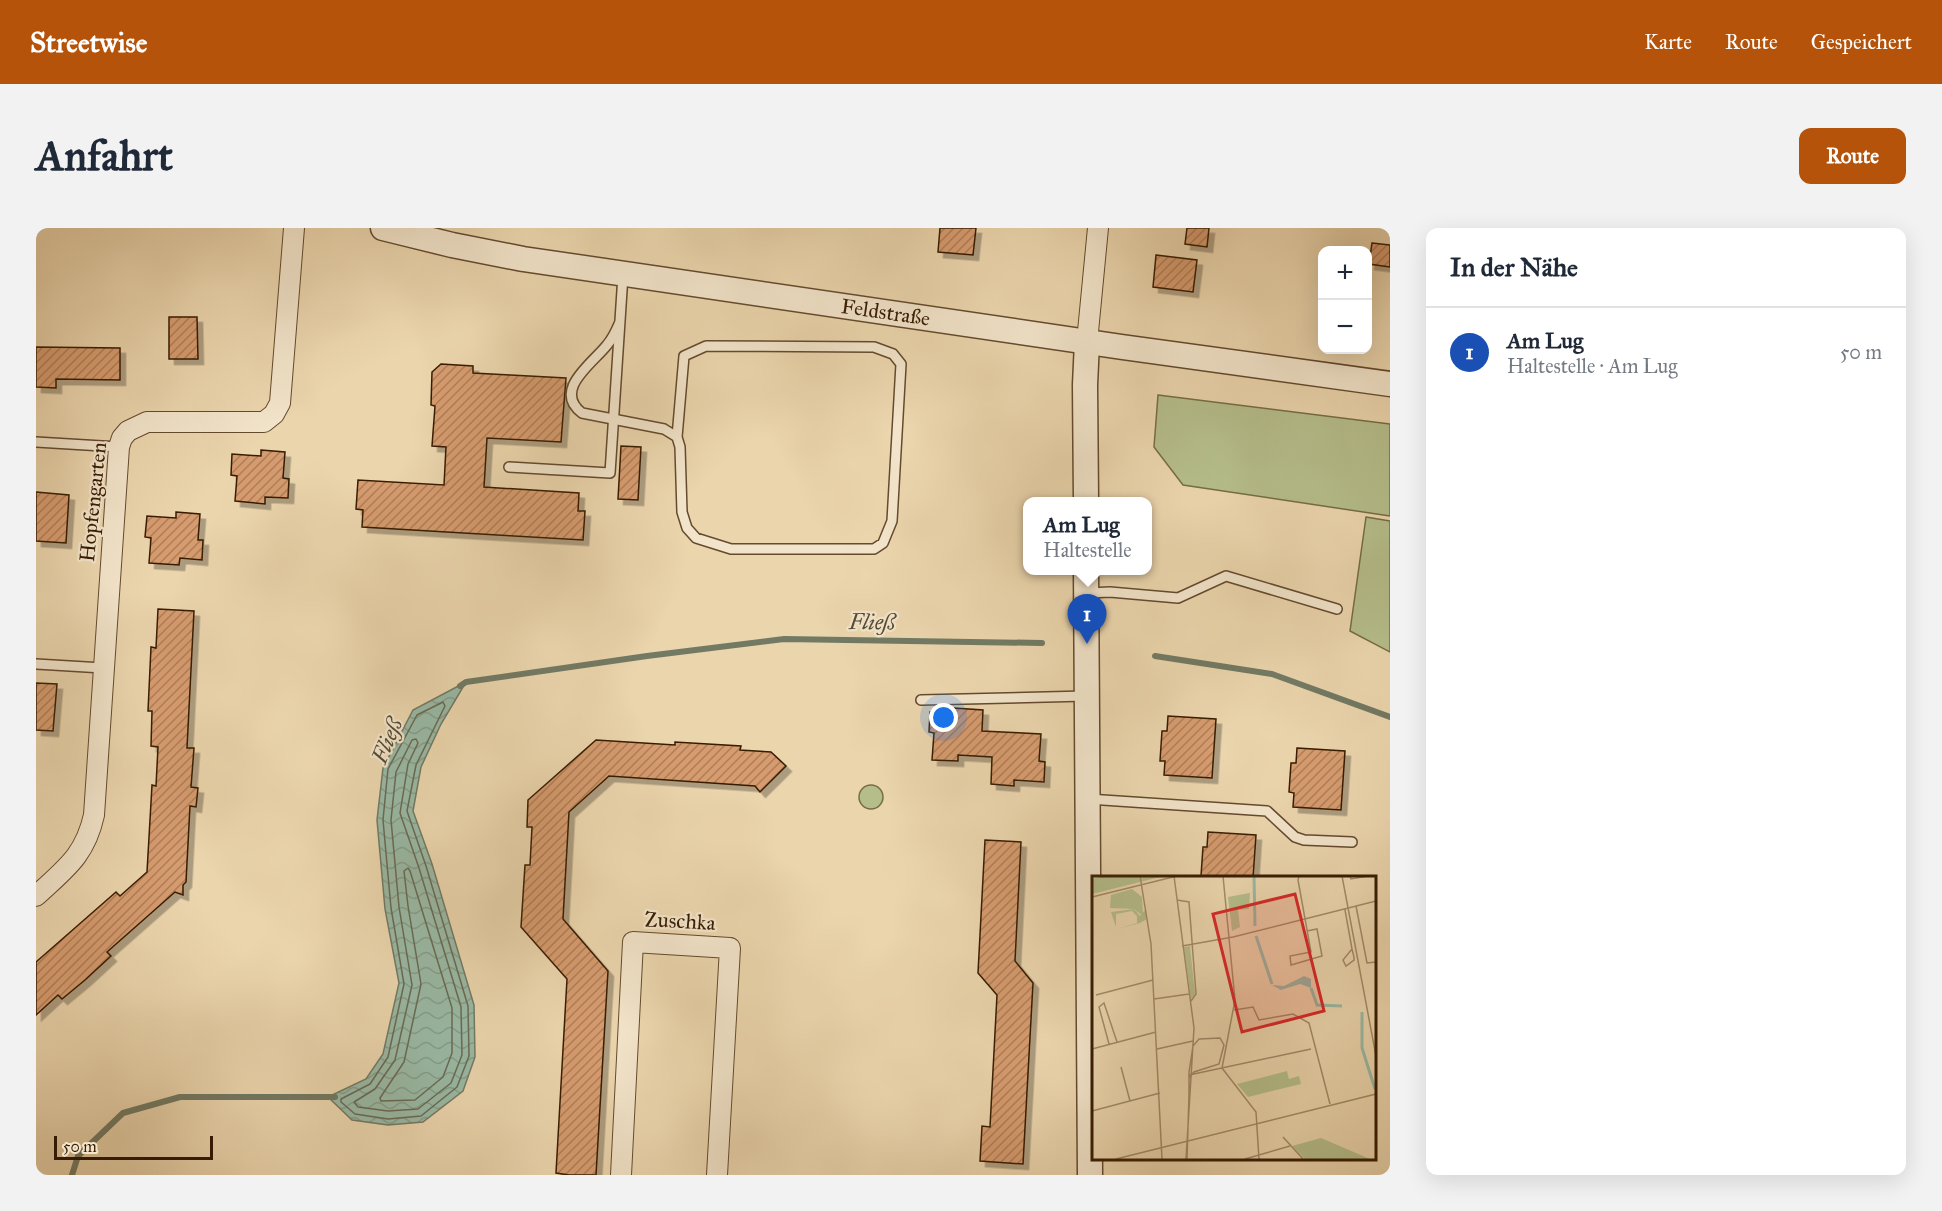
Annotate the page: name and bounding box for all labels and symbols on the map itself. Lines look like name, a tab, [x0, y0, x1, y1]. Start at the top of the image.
street label: Feldstraße	[839, 293, 932, 332]
street label: Hopfengarten	[74, 441, 112, 563]
pin: 1	[1068, 594, 1106, 644]
water label: Fließ	[848, 608, 897, 636]
your location	[929, 703, 958, 732]
water label: Fließ	[365, 713, 409, 768]
inset map	[1092, 876, 1375, 1160]
street label: Zuschka	[644, 906, 716, 936]
scale bar	[54, 1133, 213, 1160]

